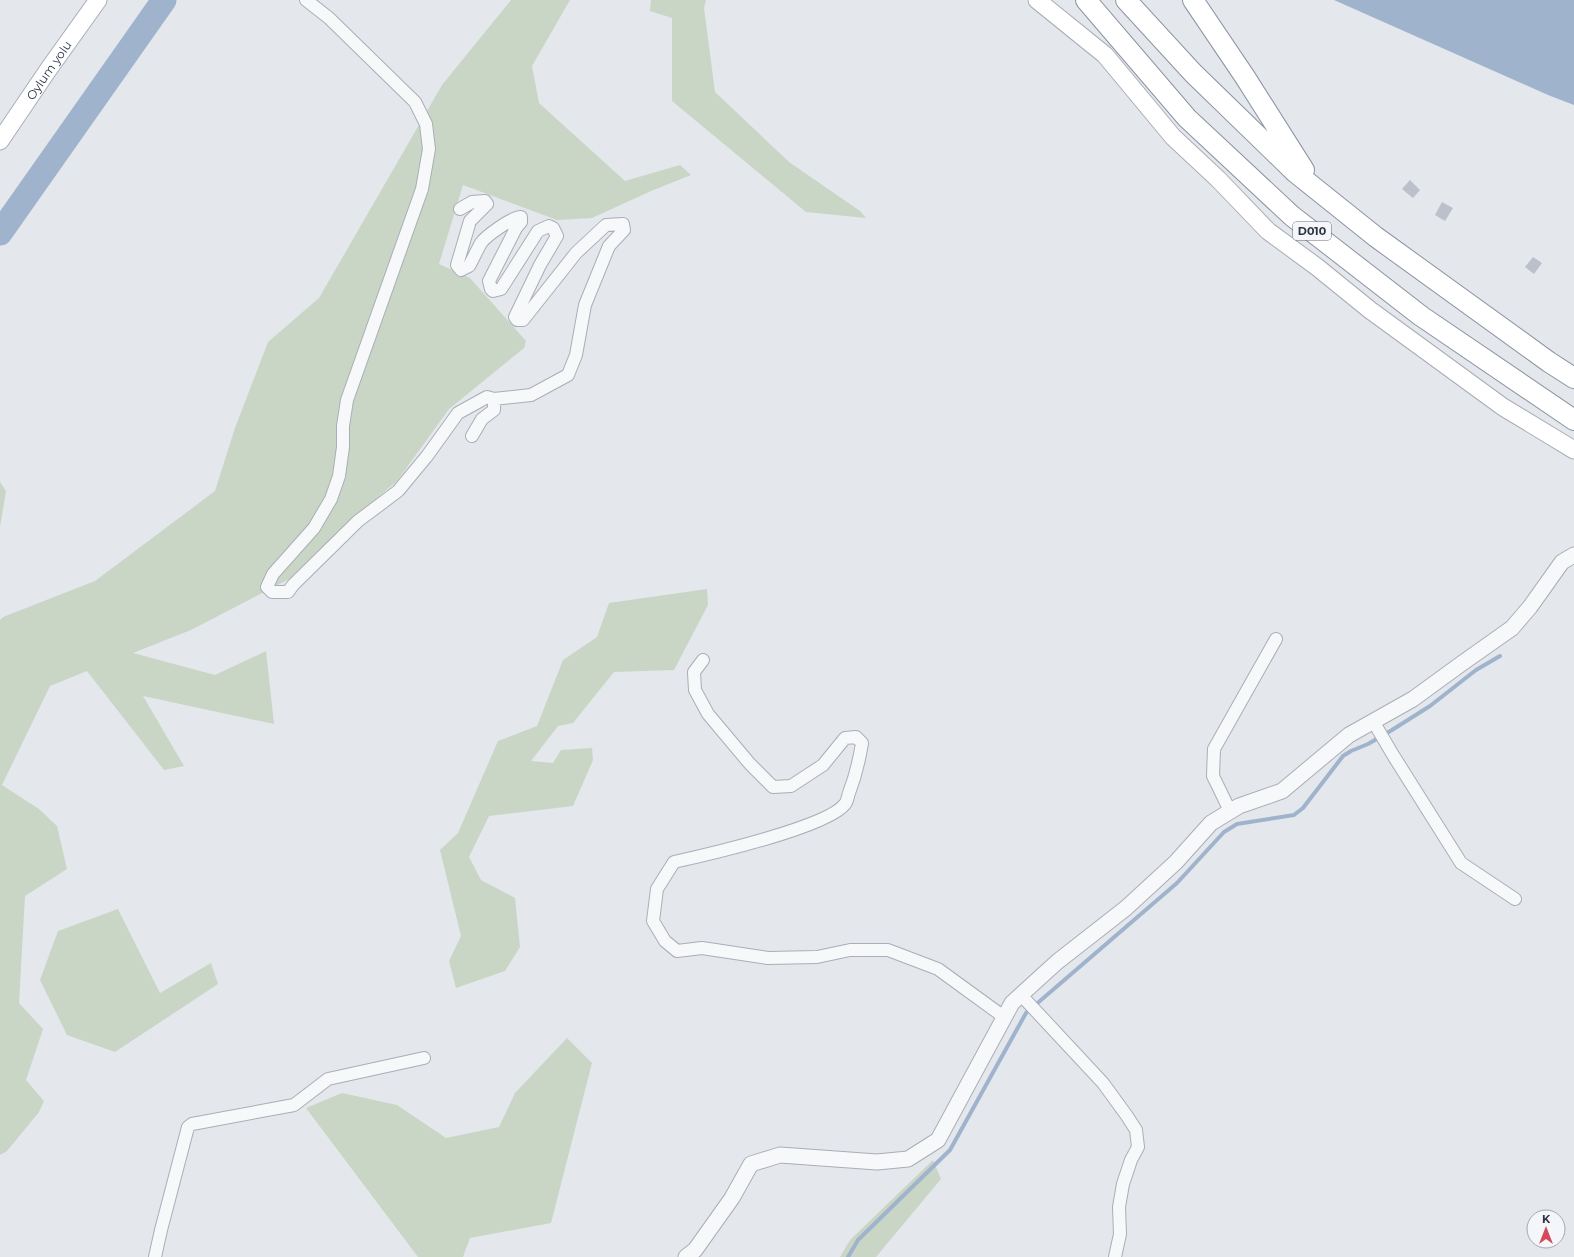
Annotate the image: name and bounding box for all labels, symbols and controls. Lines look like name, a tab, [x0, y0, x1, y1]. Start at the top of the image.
street label: Oylum yolu	[23, 37, 74, 103]
road number: D010	[1293, 222, 1331, 240]
north arrow	[1526, 1209, 1566, 1249]
text: K	[1542, 1212, 1551, 1226]

